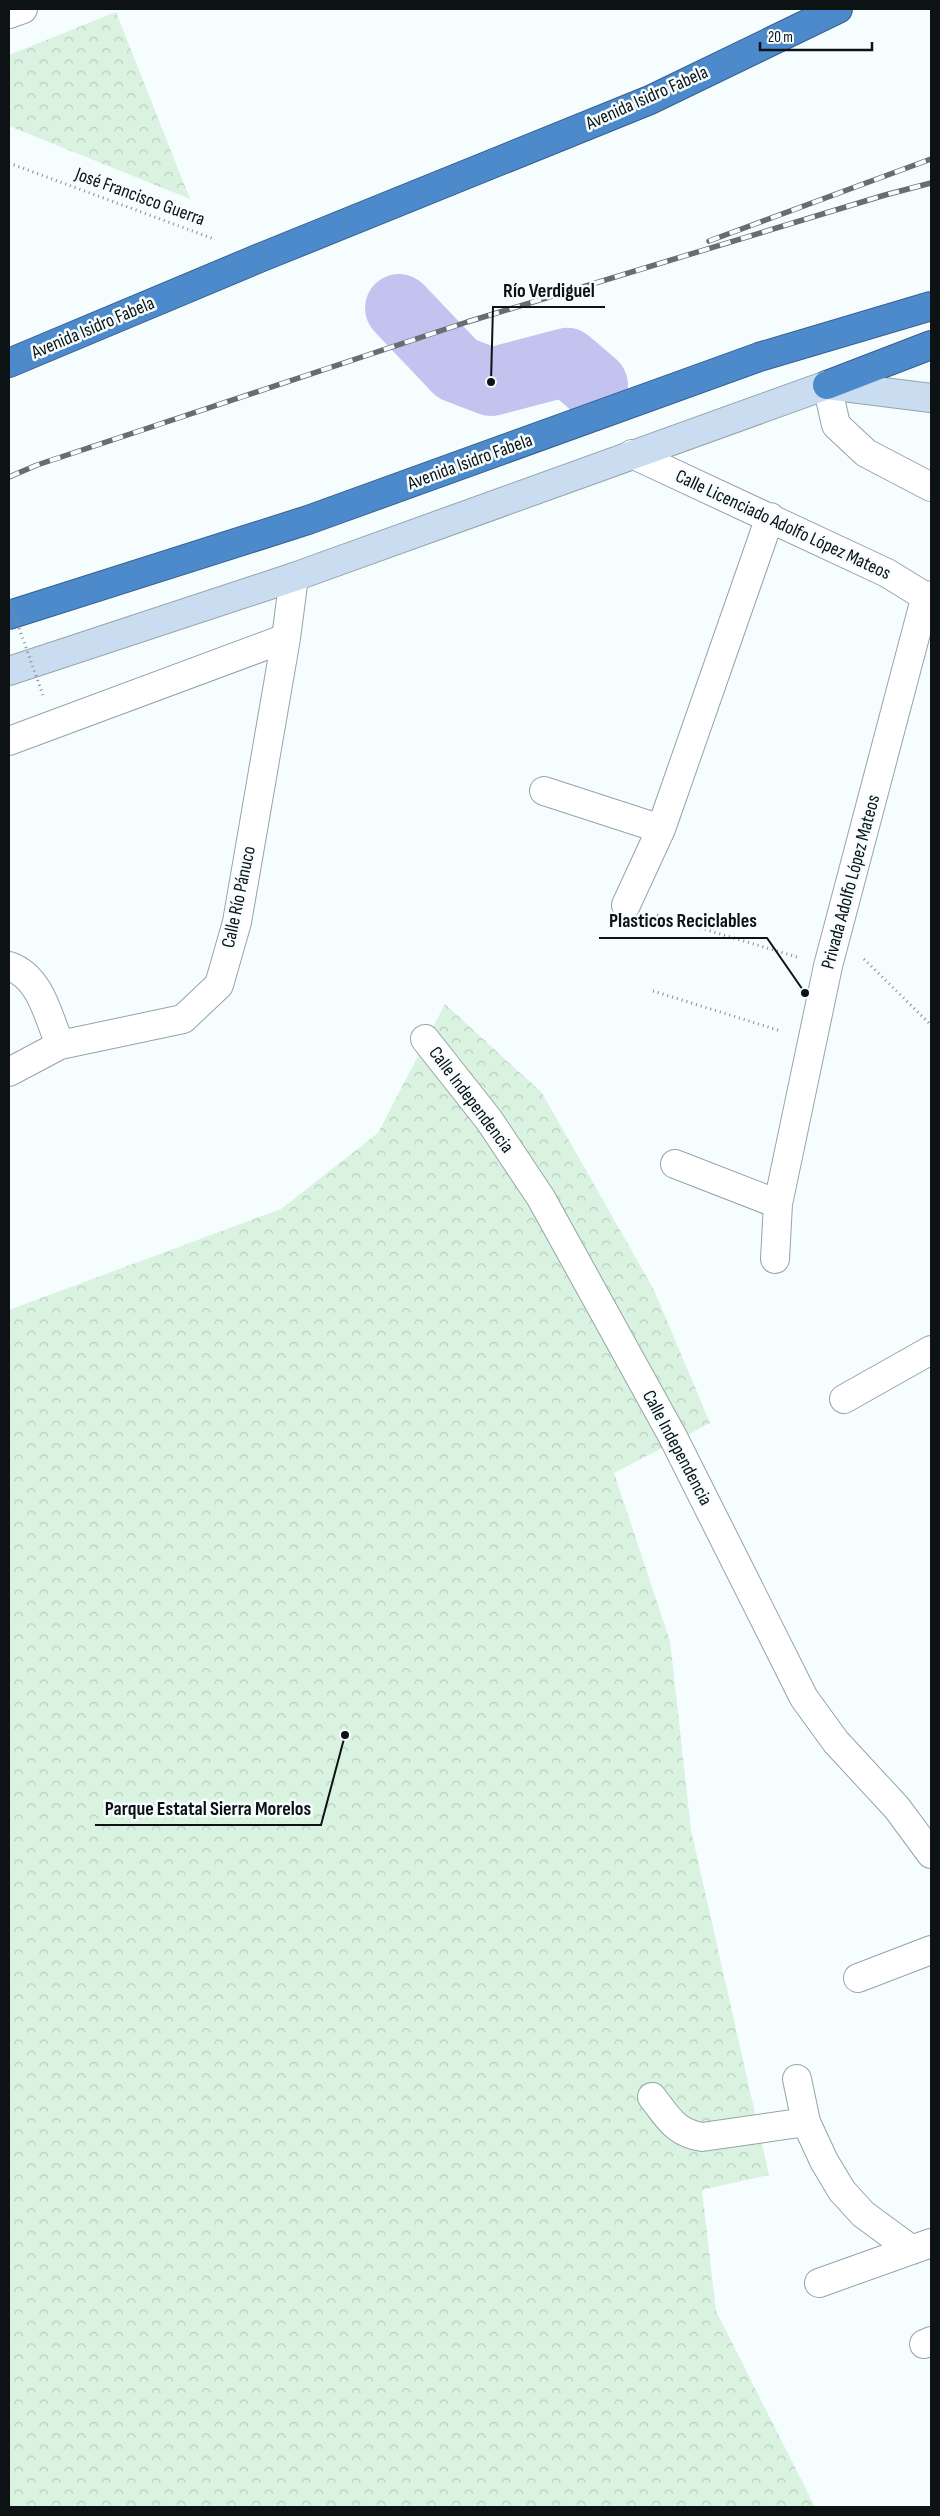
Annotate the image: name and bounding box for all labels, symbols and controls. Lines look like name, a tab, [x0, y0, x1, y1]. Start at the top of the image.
scale bar	[760, 20, 872, 52]
text: 20 m	[768, 28, 793, 47]
street label: Avenida Isidro Fabela	[581, 61, 712, 136]
street label: José Francisco Guerra	[71, 163, 208, 231]
callout: Río Verdiguel	[493, 272, 605, 307]
text: Río Verdiguel	[503, 279, 595, 303]
street label: Avenida Isidro Fabela	[27, 292, 158, 365]
street label: Avenida Isidro Fabela	[403, 429, 536, 496]
street label: Calle Licenciado Adolfo López Mateos	[672, 465, 894, 585]
street label: Privada Adolfo López Mateos	[817, 792, 885, 972]
street label: Calle Río Pánuco	[217, 844, 261, 950]
callout: Plasticos Reciclables	[599, 903, 767, 938]
text: Plasticos Reciclables	[609, 909, 757, 933]
street label: Calle Independencia	[424, 1042, 518, 1158]
street label: Calle Independencia	[637, 1386, 717, 1510]
callout: Parque Estatal Sierra Morelos	[95, 1790, 321, 1825]
text: Parque Estatal Sierra Morelos	[105, 1797, 312, 1821]

